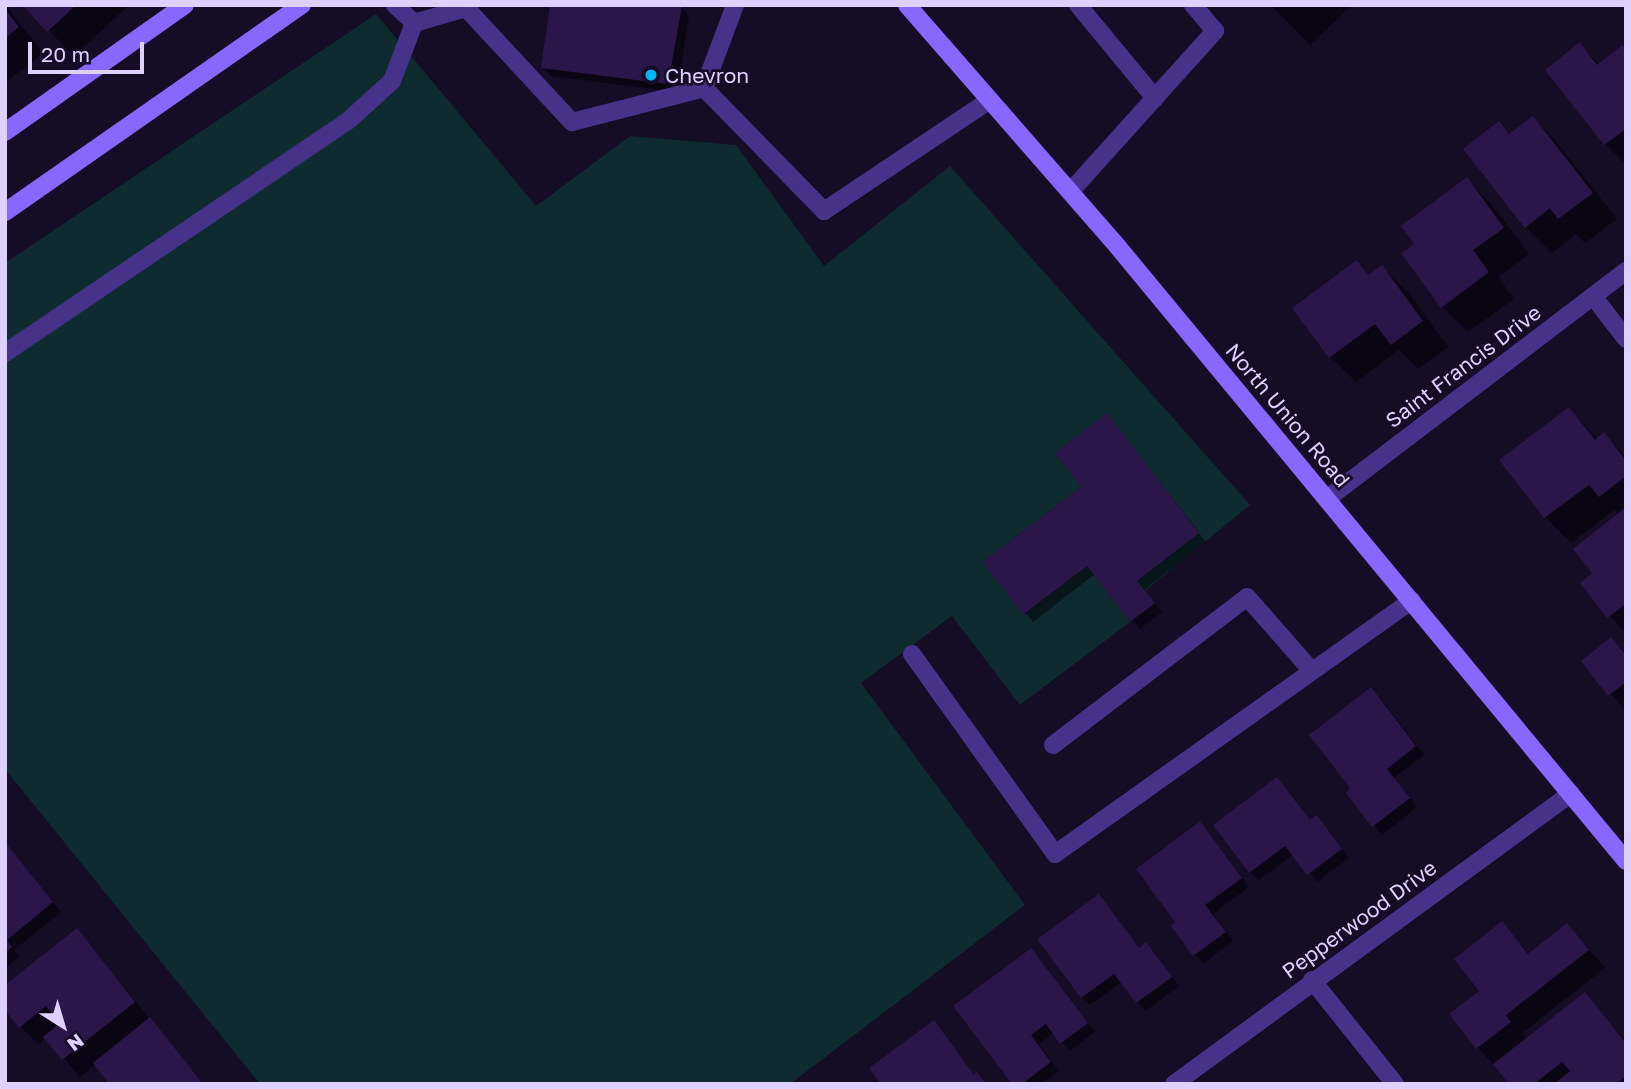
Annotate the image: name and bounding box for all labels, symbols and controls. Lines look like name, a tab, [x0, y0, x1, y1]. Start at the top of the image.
scale bar	[32, 28, 147, 72]
text: 20 m	[41, 41, 90, 67]
place label: Chevron	[665, 62, 749, 88]
marker: Chevron	[643, 67, 659, 83]
street label: Saint Francis Drive	[1380, 299, 1546, 433]
street label: North Union Road	[1221, 338, 1355, 492]
street label: Pepperwood Drive	[1277, 855, 1441, 983]
north arrow	[28, 991, 98, 1061]
text: N	[63, 1030, 89, 1057]

